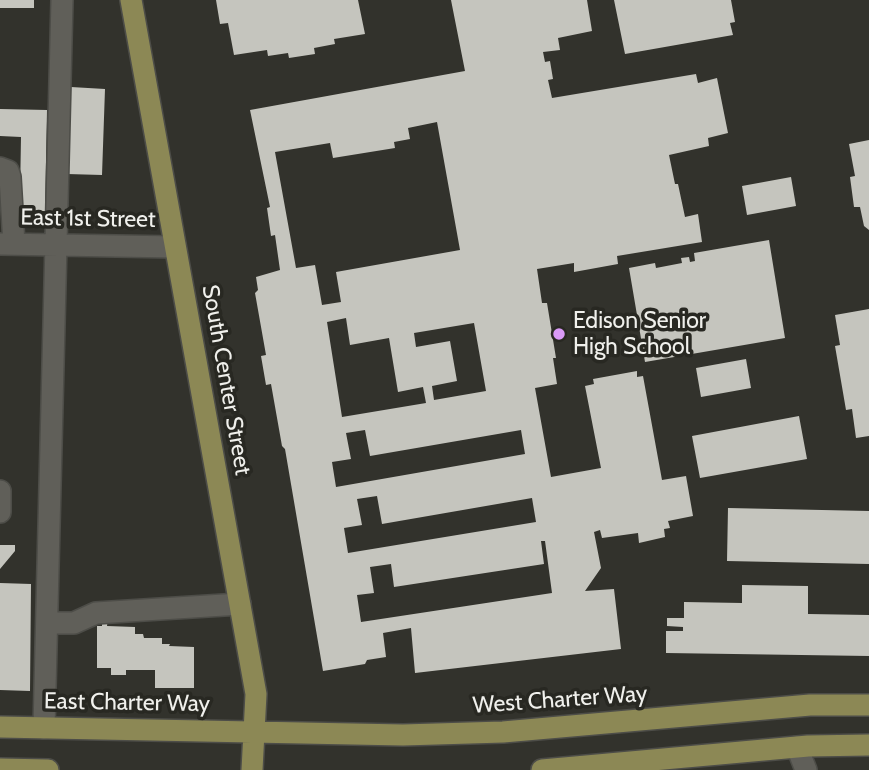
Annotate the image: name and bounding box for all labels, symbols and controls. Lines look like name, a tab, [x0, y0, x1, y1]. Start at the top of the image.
street label: East 1st Street	[20, 204, 156, 234]
street label: South Center Street	[196, 283, 256, 477]
place label: Edison Senior High School	[573, 307, 706, 361]
marker: Edison Senior High School	[551, 326, 567, 342]
street label: West Charter Way	[472, 680, 648, 720]
street label: East Charter Way	[44, 688, 210, 718]

